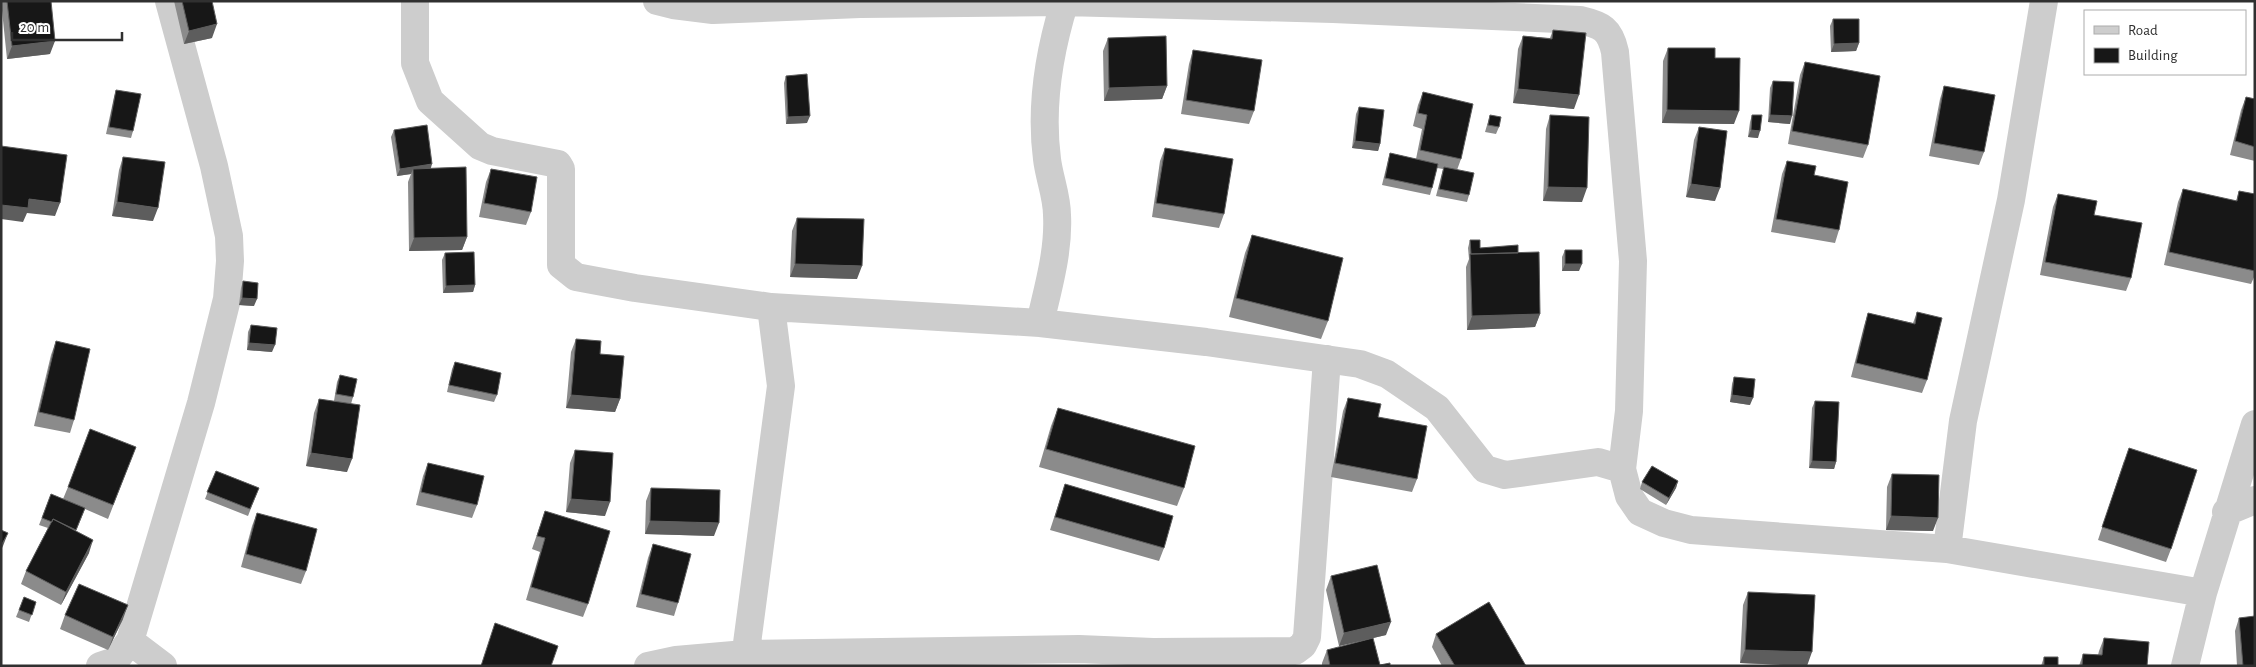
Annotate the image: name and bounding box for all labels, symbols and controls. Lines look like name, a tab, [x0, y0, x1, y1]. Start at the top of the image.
scale bar	[12, 10, 122, 42]
legend	[2084, 10, 2246, 75]
text: 20 m	[20, 20, 49, 35]
text: Road	[2128, 23, 2158, 38]
text: Building	[2128, 48, 2178, 63]

